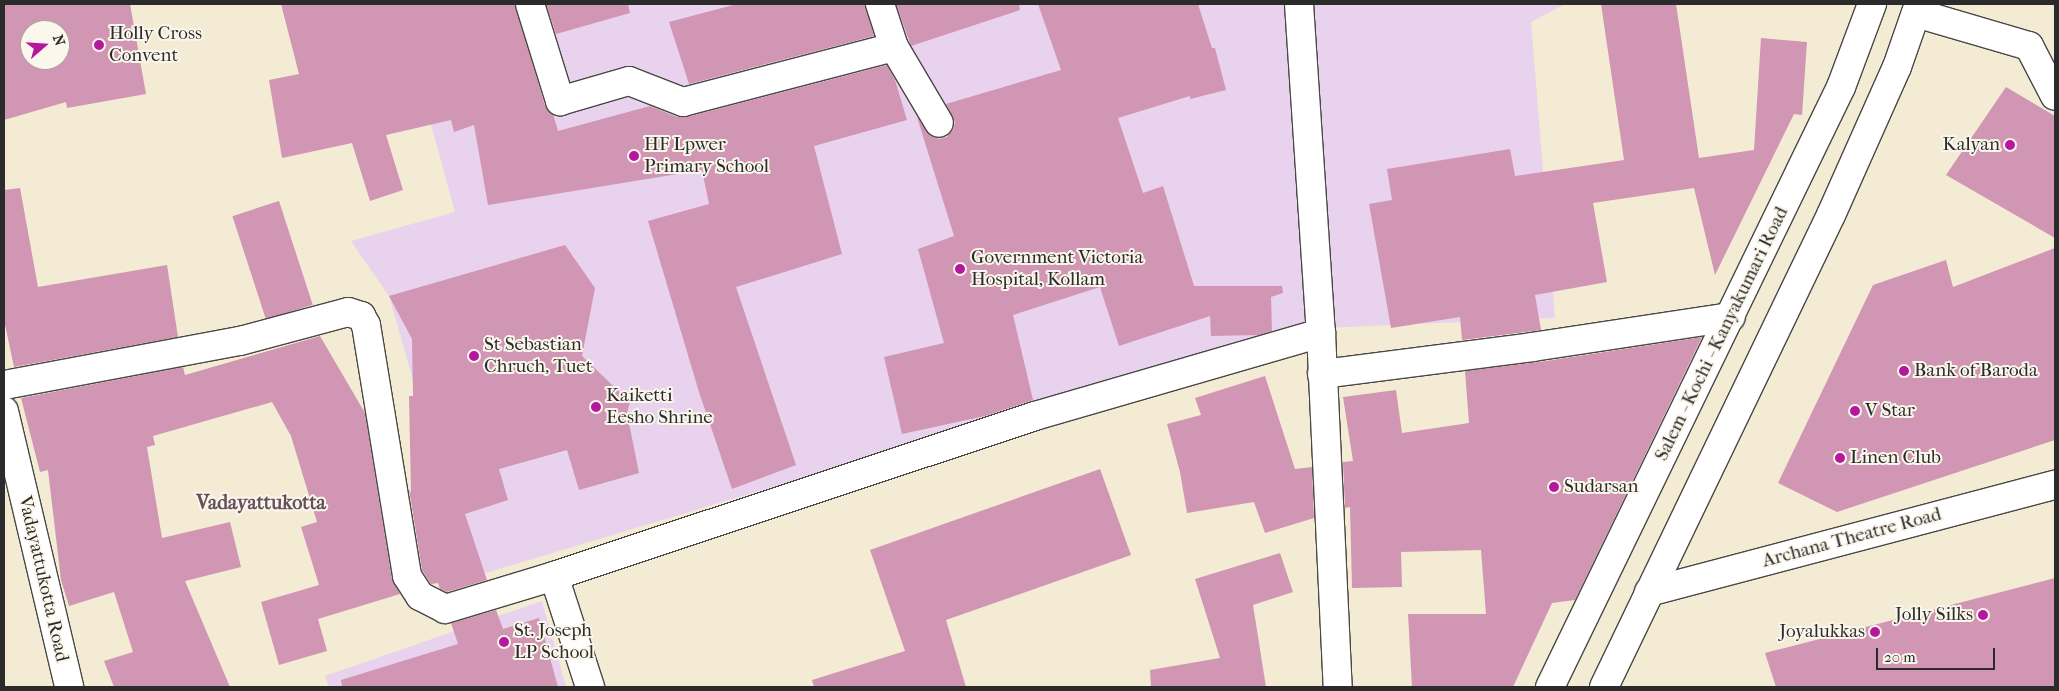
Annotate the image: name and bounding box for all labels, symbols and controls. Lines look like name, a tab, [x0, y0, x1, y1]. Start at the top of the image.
north arrow	[20, 20, 70, 70]
place label: Holly Cross Convent	[109, 23, 202, 67]
text: N	[49, 32, 68, 48]
marker: Holly Cross Convent	[93, 39, 105, 51]
place label: HF Lpwer Primary School	[644, 134, 769, 178]
place label: Kalyan	[1943, 134, 2000, 156]
marker: Kalyan	[2004, 139, 2016, 151]
marker: HF Lpwer Primary School	[628, 150, 640, 162]
street label: Salem - Kochi - Kanyakumari Road	[1650, 203, 1794, 465]
place label: Government Victoria Hospital, Kollam	[971, 247, 1143, 291]
marker: Government Victoria Hospital, Kollam	[953, 262, 967, 276]
place label: St Sebastian Chruch, Tuet	[484, 334, 592, 378]
marker: St Sebastian Chruch, Tuet	[468, 350, 480, 362]
place label: Bank of Baroda	[1914, 360, 2038, 382]
marker: Bank of Baroda	[1898, 365, 1910, 377]
place label: Kaiketti Eesho Shrine	[606, 385, 713, 429]
place label: V Star	[1865, 400, 1915, 422]
marker: Kaiketti Eesho Shrine	[590, 401, 602, 413]
marker: V Star	[1849, 405, 1861, 417]
place label: Linen Club	[1850, 447, 1941, 469]
marker: Linen Club	[1834, 452, 1846, 464]
place label: Sudarsan	[1564, 476, 1638, 498]
marker: Sudarsan	[1548, 481, 1560, 493]
district label: Vadayattukotta	[196, 490, 326, 514]
street label: Vadayattukotta Road	[13, 494, 73, 664]
street label: Archana Theatre Road	[1760, 503, 1944, 573]
place label: Jolly Silks	[1895, 604, 1973, 626]
marker: Jolly Silks	[1977, 609, 1989, 621]
place label: St. Joseph LP School	[514, 620, 594, 664]
place label: Joyalukkas	[1779, 621, 1865, 643]
marker: Joyalukkas	[1869, 626, 1881, 638]
marker: St. Joseph LP School	[498, 636, 510, 648]
scale bar	[1879, 638, 1998, 670]
text: 20 m	[1884, 648, 1916, 666]

